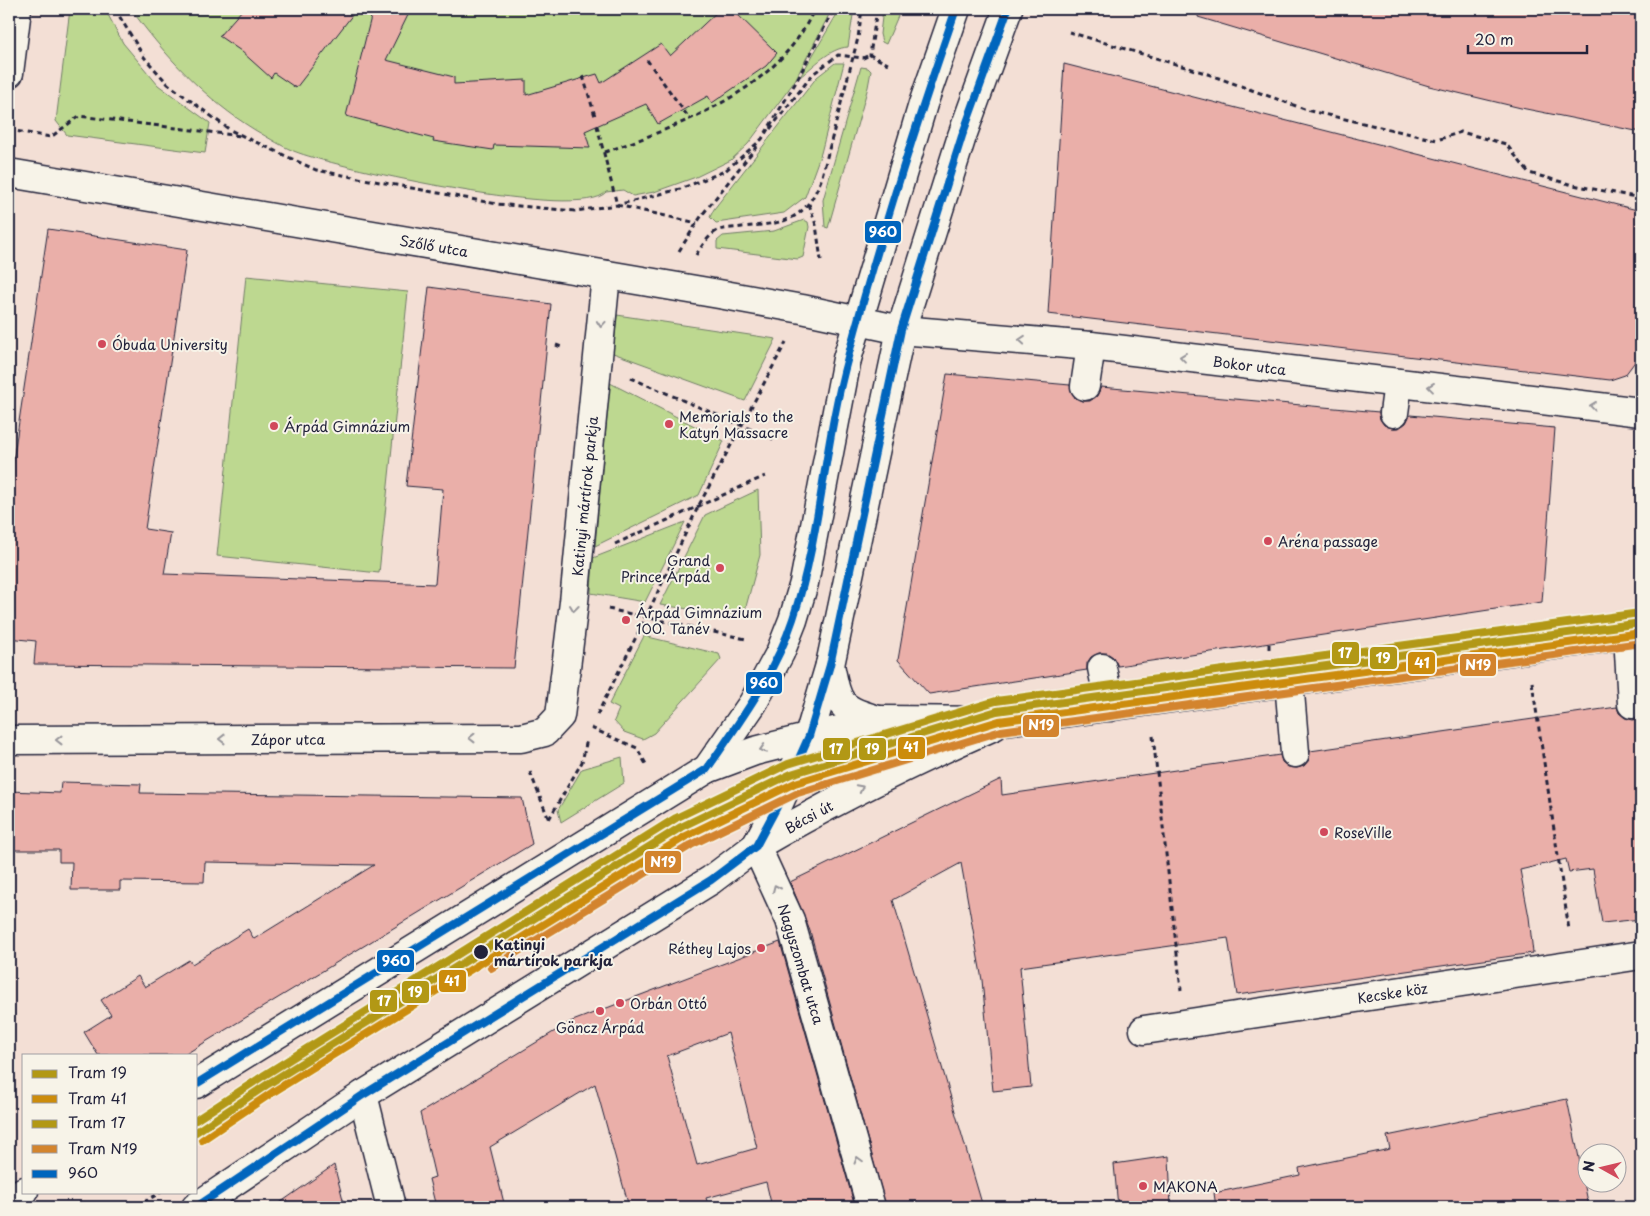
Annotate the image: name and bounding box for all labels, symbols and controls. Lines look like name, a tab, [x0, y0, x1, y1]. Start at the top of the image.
scale bar	[1468, 22, 1586, 54]
text: 20 m	[1475, 27, 1514, 50]
line badge: 960	[864, 220, 902, 244]
text: 960	[869, 221, 897, 242]
street label: Szőlő utca	[398, 229, 470, 262]
one-way arrow	[596, 320, 607, 328]
place label: Óbuda University	[112, 334, 228, 355]
one-way arrow	[1017, 335, 1025, 346]
marker: Óbuda University	[96, 338, 108, 350]
street label: Bokor utca	[1212, 350, 1288, 380]
one-way arrow	[1179, 353, 1188, 363]
one-way arrow	[1427, 382, 1435, 393]
one-way arrow	[1589, 401, 1597, 412]
place label: Memorials to the Katyń Massacre	[679, 406, 793, 443]
street label: Katinyi mártírok parkja	[566, 415, 603, 577]
place label: Árpád Gimnázium	[284, 416, 410, 437]
marker: Memorials to the Katyń Massacre	[663, 418, 675, 430]
marker: Árpád Gimnázium	[268, 420, 280, 432]
place label: Aréna passage	[1278, 531, 1378, 552]
marker: Aréna passage	[1262, 535, 1274, 547]
place label: Grand Prince Árpád	[621, 550, 710, 587]
marker: Grand Prince Árpád	[714, 562, 726, 574]
place label: Árpád Gimnázium 100. Tanév	[636, 602, 762, 639]
one-way arrow	[569, 604, 580, 612]
marker: Árpád Gimnázium 100. Tanév	[620, 614, 632, 626]
line badge: 17	[1331, 641, 1360, 665]
text: 17	[1338, 642, 1353, 663]
line badge: 19	[1369, 646, 1398, 670]
text: 19	[1375, 647, 1391, 668]
line badge: 41	[1407, 651, 1436, 675]
text: 41	[1414, 652, 1430, 673]
line badge: N19	[1459, 653, 1497, 677]
text: N19	[1465, 654, 1491, 675]
line badge: 960	[745, 671, 783, 695]
text: 960	[750, 672, 778, 693]
line badge: N19	[1022, 714, 1060, 738]
text: N19	[1028, 714, 1054, 735]
street label: Zápor utca	[251, 728, 326, 750]
one-way arrow	[468, 733, 476, 743]
one-way arrow	[218, 734, 226, 744]
one-way arrow	[55, 735, 63, 745]
line badge: 41	[897, 736, 926, 760]
text: 41	[903, 736, 919, 757]
line badge: 17	[822, 737, 851, 761]
line badge: 19	[858, 737, 887, 761]
text: 17	[829, 738, 844, 759]
text: 19	[864, 738, 880, 759]
one-way arrow	[758, 743, 767, 754]
one-way arrow	[854, 784, 863, 794]
street label: Bécsi út	[781, 795, 837, 838]
place label: RoseVille	[1334, 822, 1393, 843]
marker: RoseVille	[1318, 826, 1330, 838]
line badge: N19	[644, 850, 682, 874]
text: N19	[650, 851, 676, 872]
one-way arrow	[772, 884, 783, 893]
street label: Nagyszombat utca	[773, 901, 829, 1027]
place label: Katinyi mártírok parkja	[494, 934, 613, 971]
place label: Réthey Lajos	[668, 938, 751, 959]
marker: Réthey Lajos	[755, 942, 767, 954]
marker: Katinyi mártírok parkja	[472, 943, 490, 961]
line badge: 960	[376, 949, 415, 973]
text: 960	[382, 950, 410, 971]
line badge: 41	[438, 969, 467, 993]
text: 41	[444, 970, 460, 991]
street label: Kecske köz	[1356, 977, 1429, 1008]
line badge: 19	[401, 980, 430, 1004]
text: 19	[407, 981, 423, 1002]
line badge: 17	[369, 989, 398, 1013]
text: 17	[377, 990, 392, 1011]
place label: Orbán Ottó	[630, 993, 707, 1014]
marker: Orbán Ottó	[614, 997, 626, 1009]
marker: Göncz Árpád	[594, 1005, 606, 1017]
place label: Göncz Árpád	[556, 1017, 645, 1038]
legend	[22, 1054, 198, 1194]
text: Tram 19	[68, 1060, 127, 1083]
text: Tram 41	[68, 1086, 126, 1109]
text: Tram 17	[68, 1110, 125, 1133]
text: Tram N19	[68, 1136, 138, 1159]
north arrow	[1578, 1144, 1628, 1194]
one-way arrow	[853, 1156, 864, 1165]
text: N	[1577, 1159, 1600, 1173]
text: 960	[68, 1160, 98, 1183]
place label: MAKONA	[1153, 1176, 1218, 1197]
marker: MAKONA	[1137, 1180, 1149, 1192]

